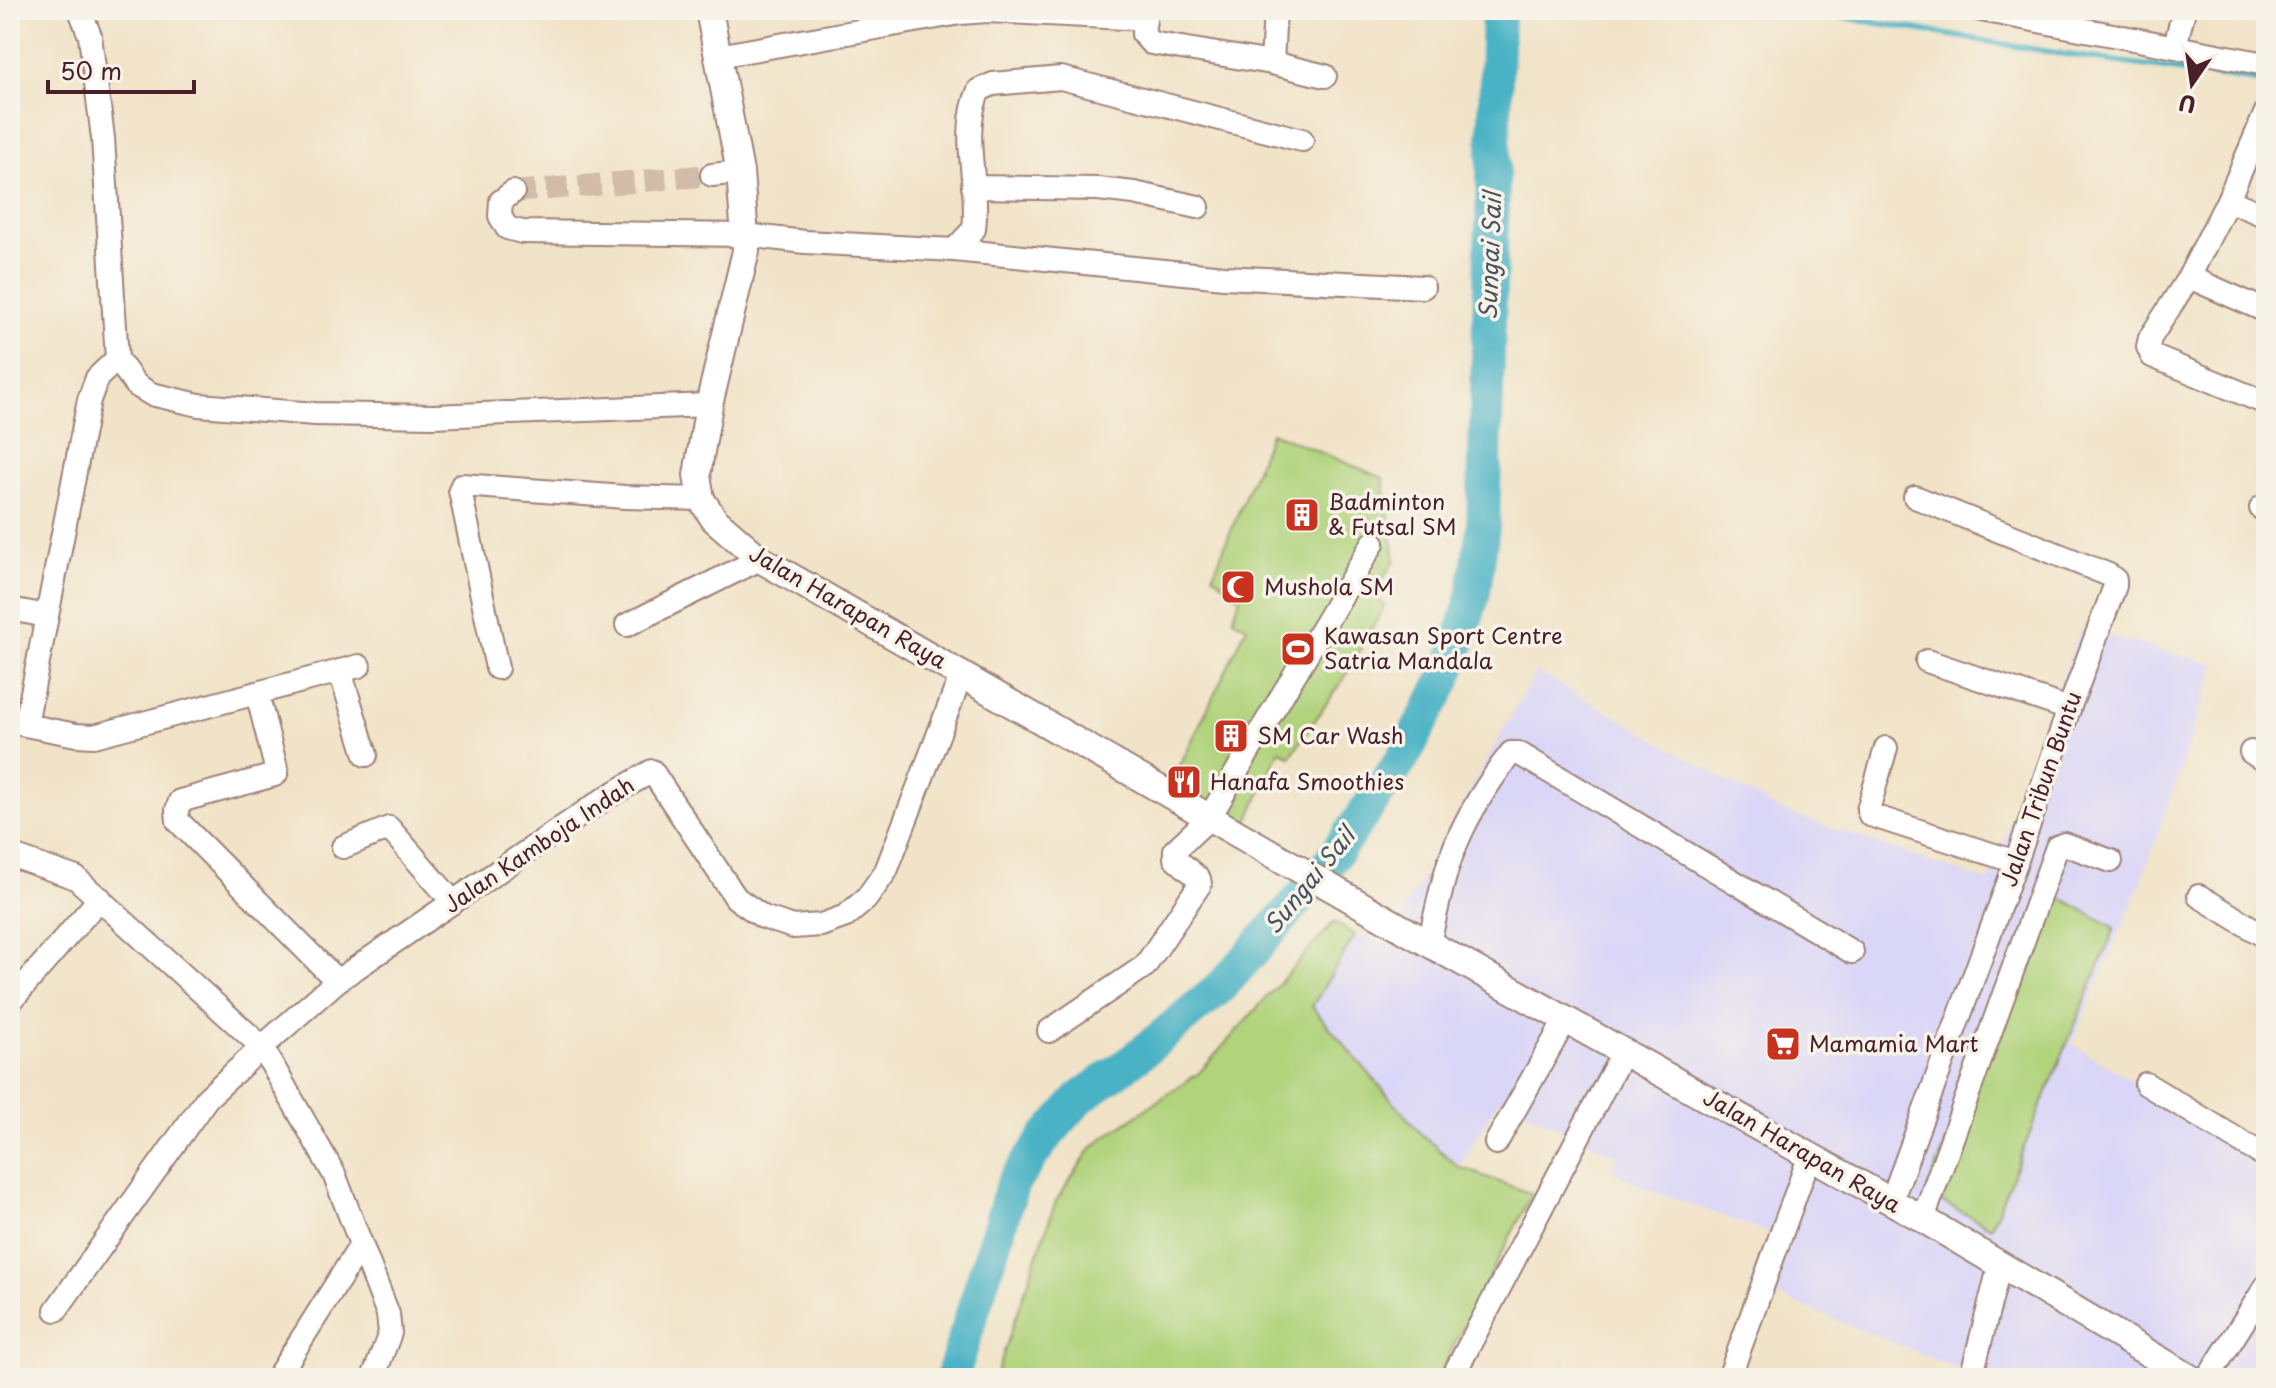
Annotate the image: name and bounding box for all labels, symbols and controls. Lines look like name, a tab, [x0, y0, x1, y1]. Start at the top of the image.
scale bar	[48, 44, 194, 94]
north arrow	[2152, 44, 2232, 124]
text: 50 m	[60, 52, 122, 88]
text: U	[2175, 87, 2199, 123]
water label: Sungai Sail	[1469, 188, 1509, 320]
place label: Badminton & Futsal SM	[1328, 484, 1456, 542]
building icon: Badminton & Futsal SM	[1283, 496, 1321, 534]
street label: Jalan Harapan Raya	[744, 536, 954, 676]
mosque icon: Mushola SM	[1219, 568, 1257, 606]
place label: Mushola SM	[1264, 569, 1394, 602]
place label: Kawasan Sport Centre Satria Mandala	[1324, 618, 1563, 676]
sports icon: Kawasan Sport Centre Satria Mandala	[1279, 630, 1317, 668]
street label: Jalan Tribun Buntu	[1991, 687, 2088, 890]
building icon: SM Car Wash	[1212, 717, 1250, 755]
place label: SM Car Wash	[1257, 718, 1404, 751]
restaurant icon: Hanafa Smoothies	[1165, 763, 1203, 801]
place label: Hanafa Smoothies	[1210, 764, 1404, 797]
street label: Jalan Kamboja Indah	[436, 768, 640, 920]
water label: Sungai Sail	[1254, 816, 1365, 941]
supermarket icon: Mamamia Mart	[1764, 1025, 1802, 1063]
place label: Mamamia Mart	[1809, 1026, 1979, 1059]
street label: Jalan Harapan Raya	[1698, 1080, 1908, 1220]

